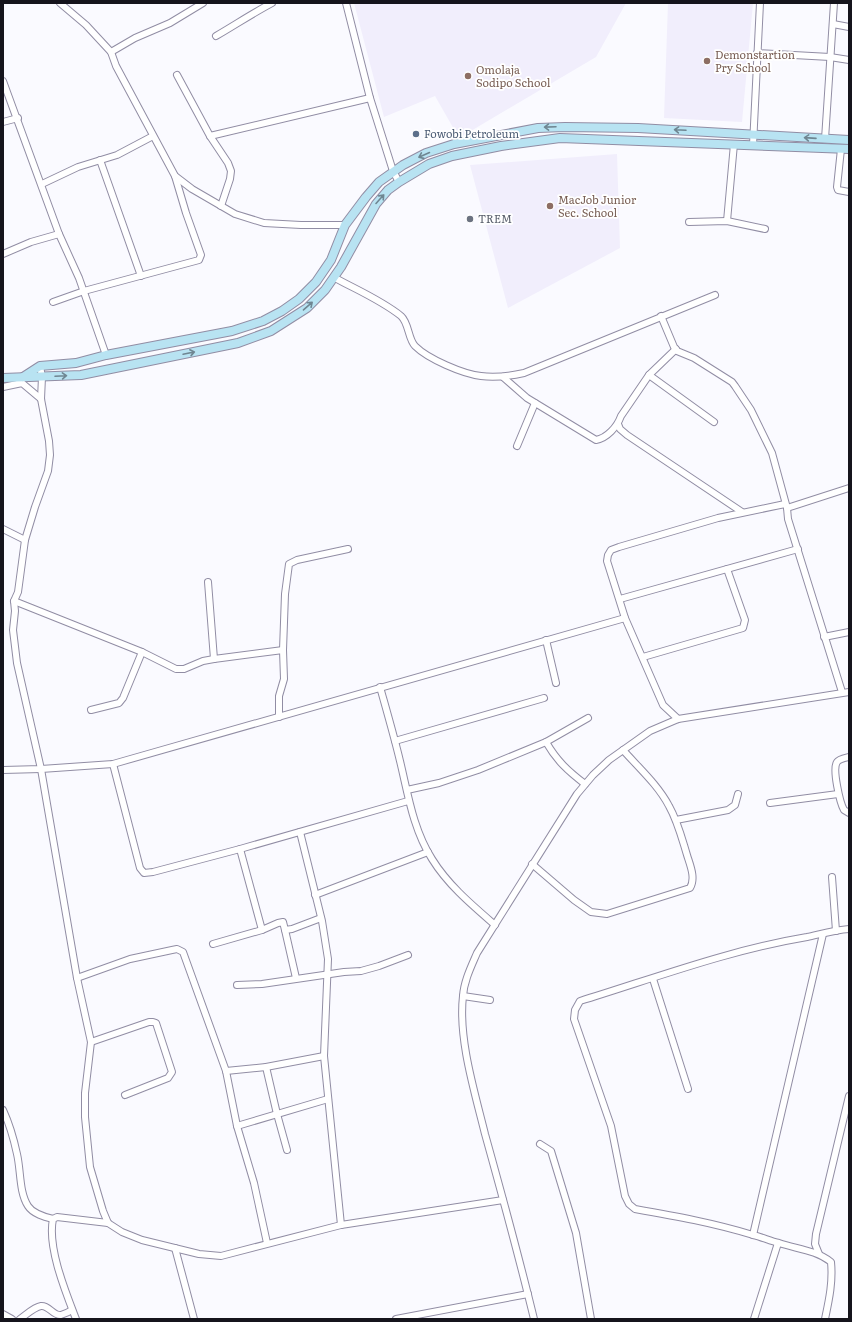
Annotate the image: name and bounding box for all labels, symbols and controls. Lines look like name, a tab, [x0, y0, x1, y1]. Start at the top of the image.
place label: Demonstartion Pry School	[715, 46, 795, 75]
marker: Demonstartion Pry School	[702, 56, 712, 66]
place label: Omolaja Sodipo School	[476, 61, 551, 90]
marker: Omolaja Sodipo School	[463, 71, 473, 81]
one-way arrow	[544, 124, 557, 131]
place label: Fowobi Petroleum	[424, 125, 520, 141]
one-way arrow	[674, 127, 687, 134]
marker: Fowobi Petroleum	[411, 129, 421, 139]
one-way arrow	[804, 134, 817, 141]
one-way arrow	[418, 151, 430, 159]
place label: MacJob Junior Sec. School	[558, 191, 637, 220]
one-way arrow	[375, 194, 385, 204]
marker: MacJob Junior Sec. School	[545, 201, 555, 211]
place label: TREM	[478, 210, 512, 226]
marker: TREM	[465, 214, 475, 224]
one-way arrow	[303, 302, 313, 311]
one-way arrow	[182, 348, 195, 356]
one-way arrow	[54, 373, 67, 380]

